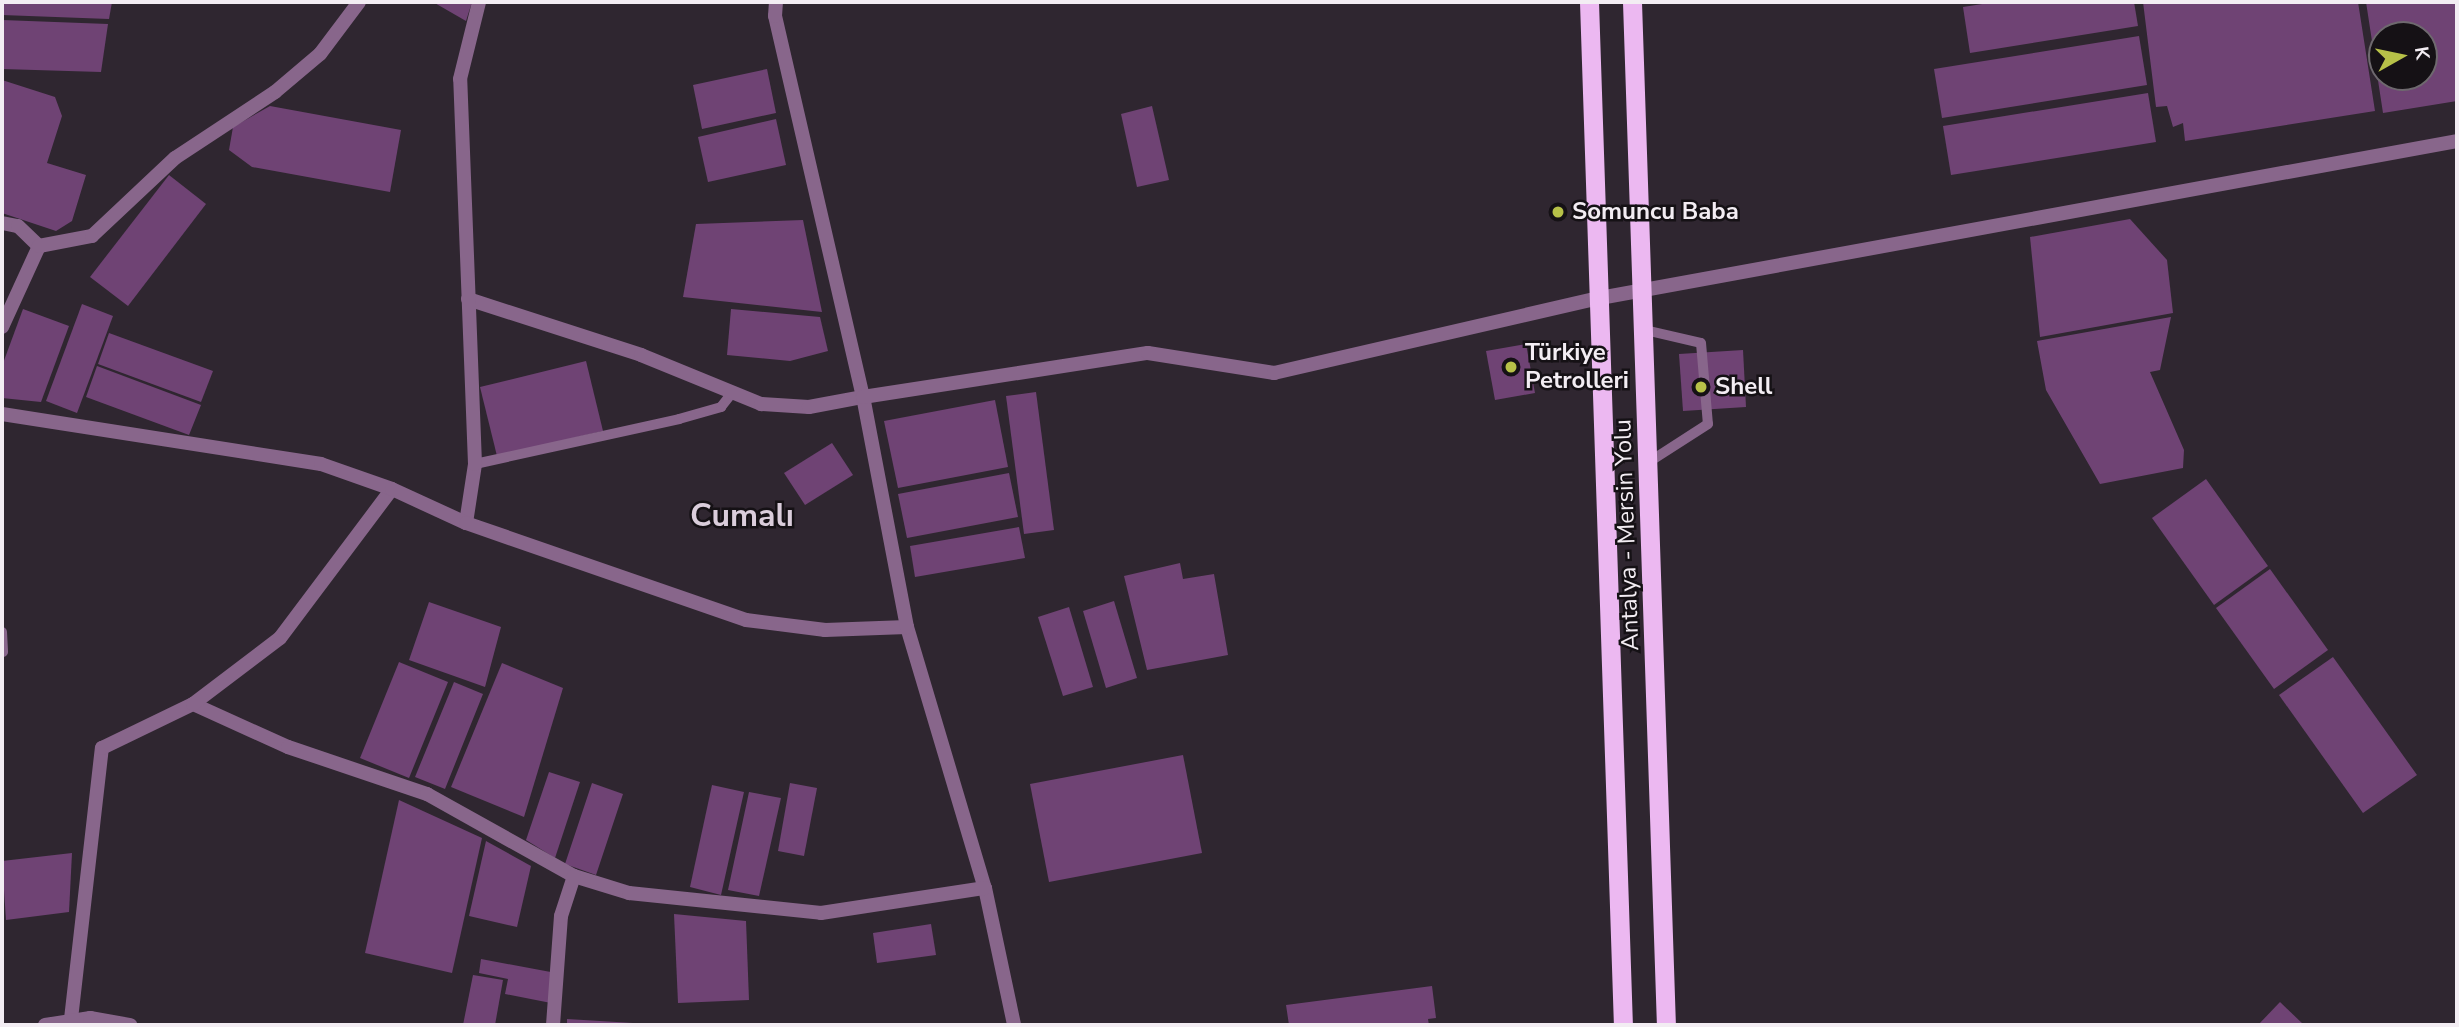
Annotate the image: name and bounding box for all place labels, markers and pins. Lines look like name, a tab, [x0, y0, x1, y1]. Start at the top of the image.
place label: Somuncu Baba	[1572, 198, 1739, 226]
marker: Somuncu Baba	[1550, 204, 1566, 220]
place label: Türkiye Petrolleri	[1525, 339, 1629, 395]
marker: Türkiye Petrolleri	[1503, 359, 1519, 375]
place label: Shell	[1715, 373, 1773, 401]
marker: Shell	[1693, 379, 1709, 395]

